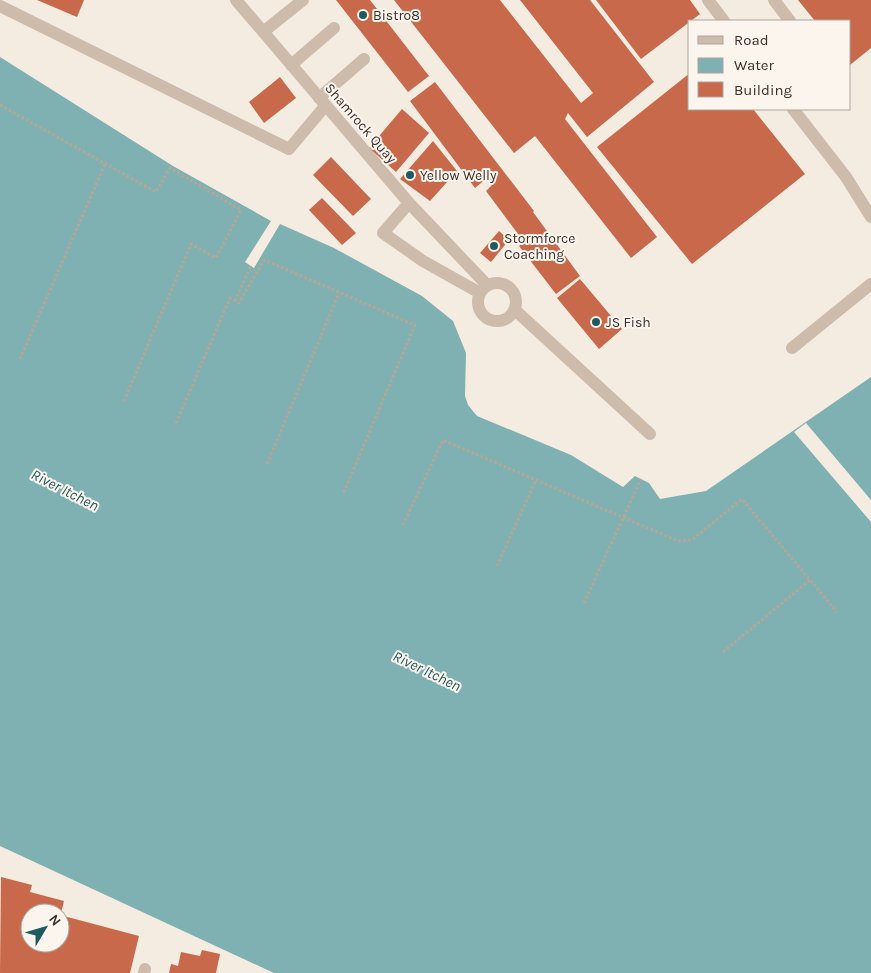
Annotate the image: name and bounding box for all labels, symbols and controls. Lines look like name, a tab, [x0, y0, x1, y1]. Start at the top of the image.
place label: Bistro8	[373, 7, 420, 24]
marker: Bistro8	[357, 9, 369, 21]
legend	[688, 20, 851, 110]
text: Road	[734, 31, 769, 49]
text: Water	[734, 56, 775, 74]
street label: Shamrock Quay	[321, 80, 400, 167]
text: Building	[734, 81, 792, 99]
place label: Yellow Welly	[420, 167, 497, 184]
marker: Yellow Welly	[404, 169, 416, 181]
place label: Stormforce Coaching	[504, 230, 575, 263]
marker: Stormforce Coaching	[488, 240, 500, 252]
place label: JS Fish	[606, 314, 651, 331]
marker: JS Fish	[590, 316, 602, 328]
water label: River Itchen	[28, 465, 102, 515]
water label: River Itchen	[390, 647, 464, 695]
north arrow	[20, 903, 70, 953]
text: N	[45, 911, 65, 929]

